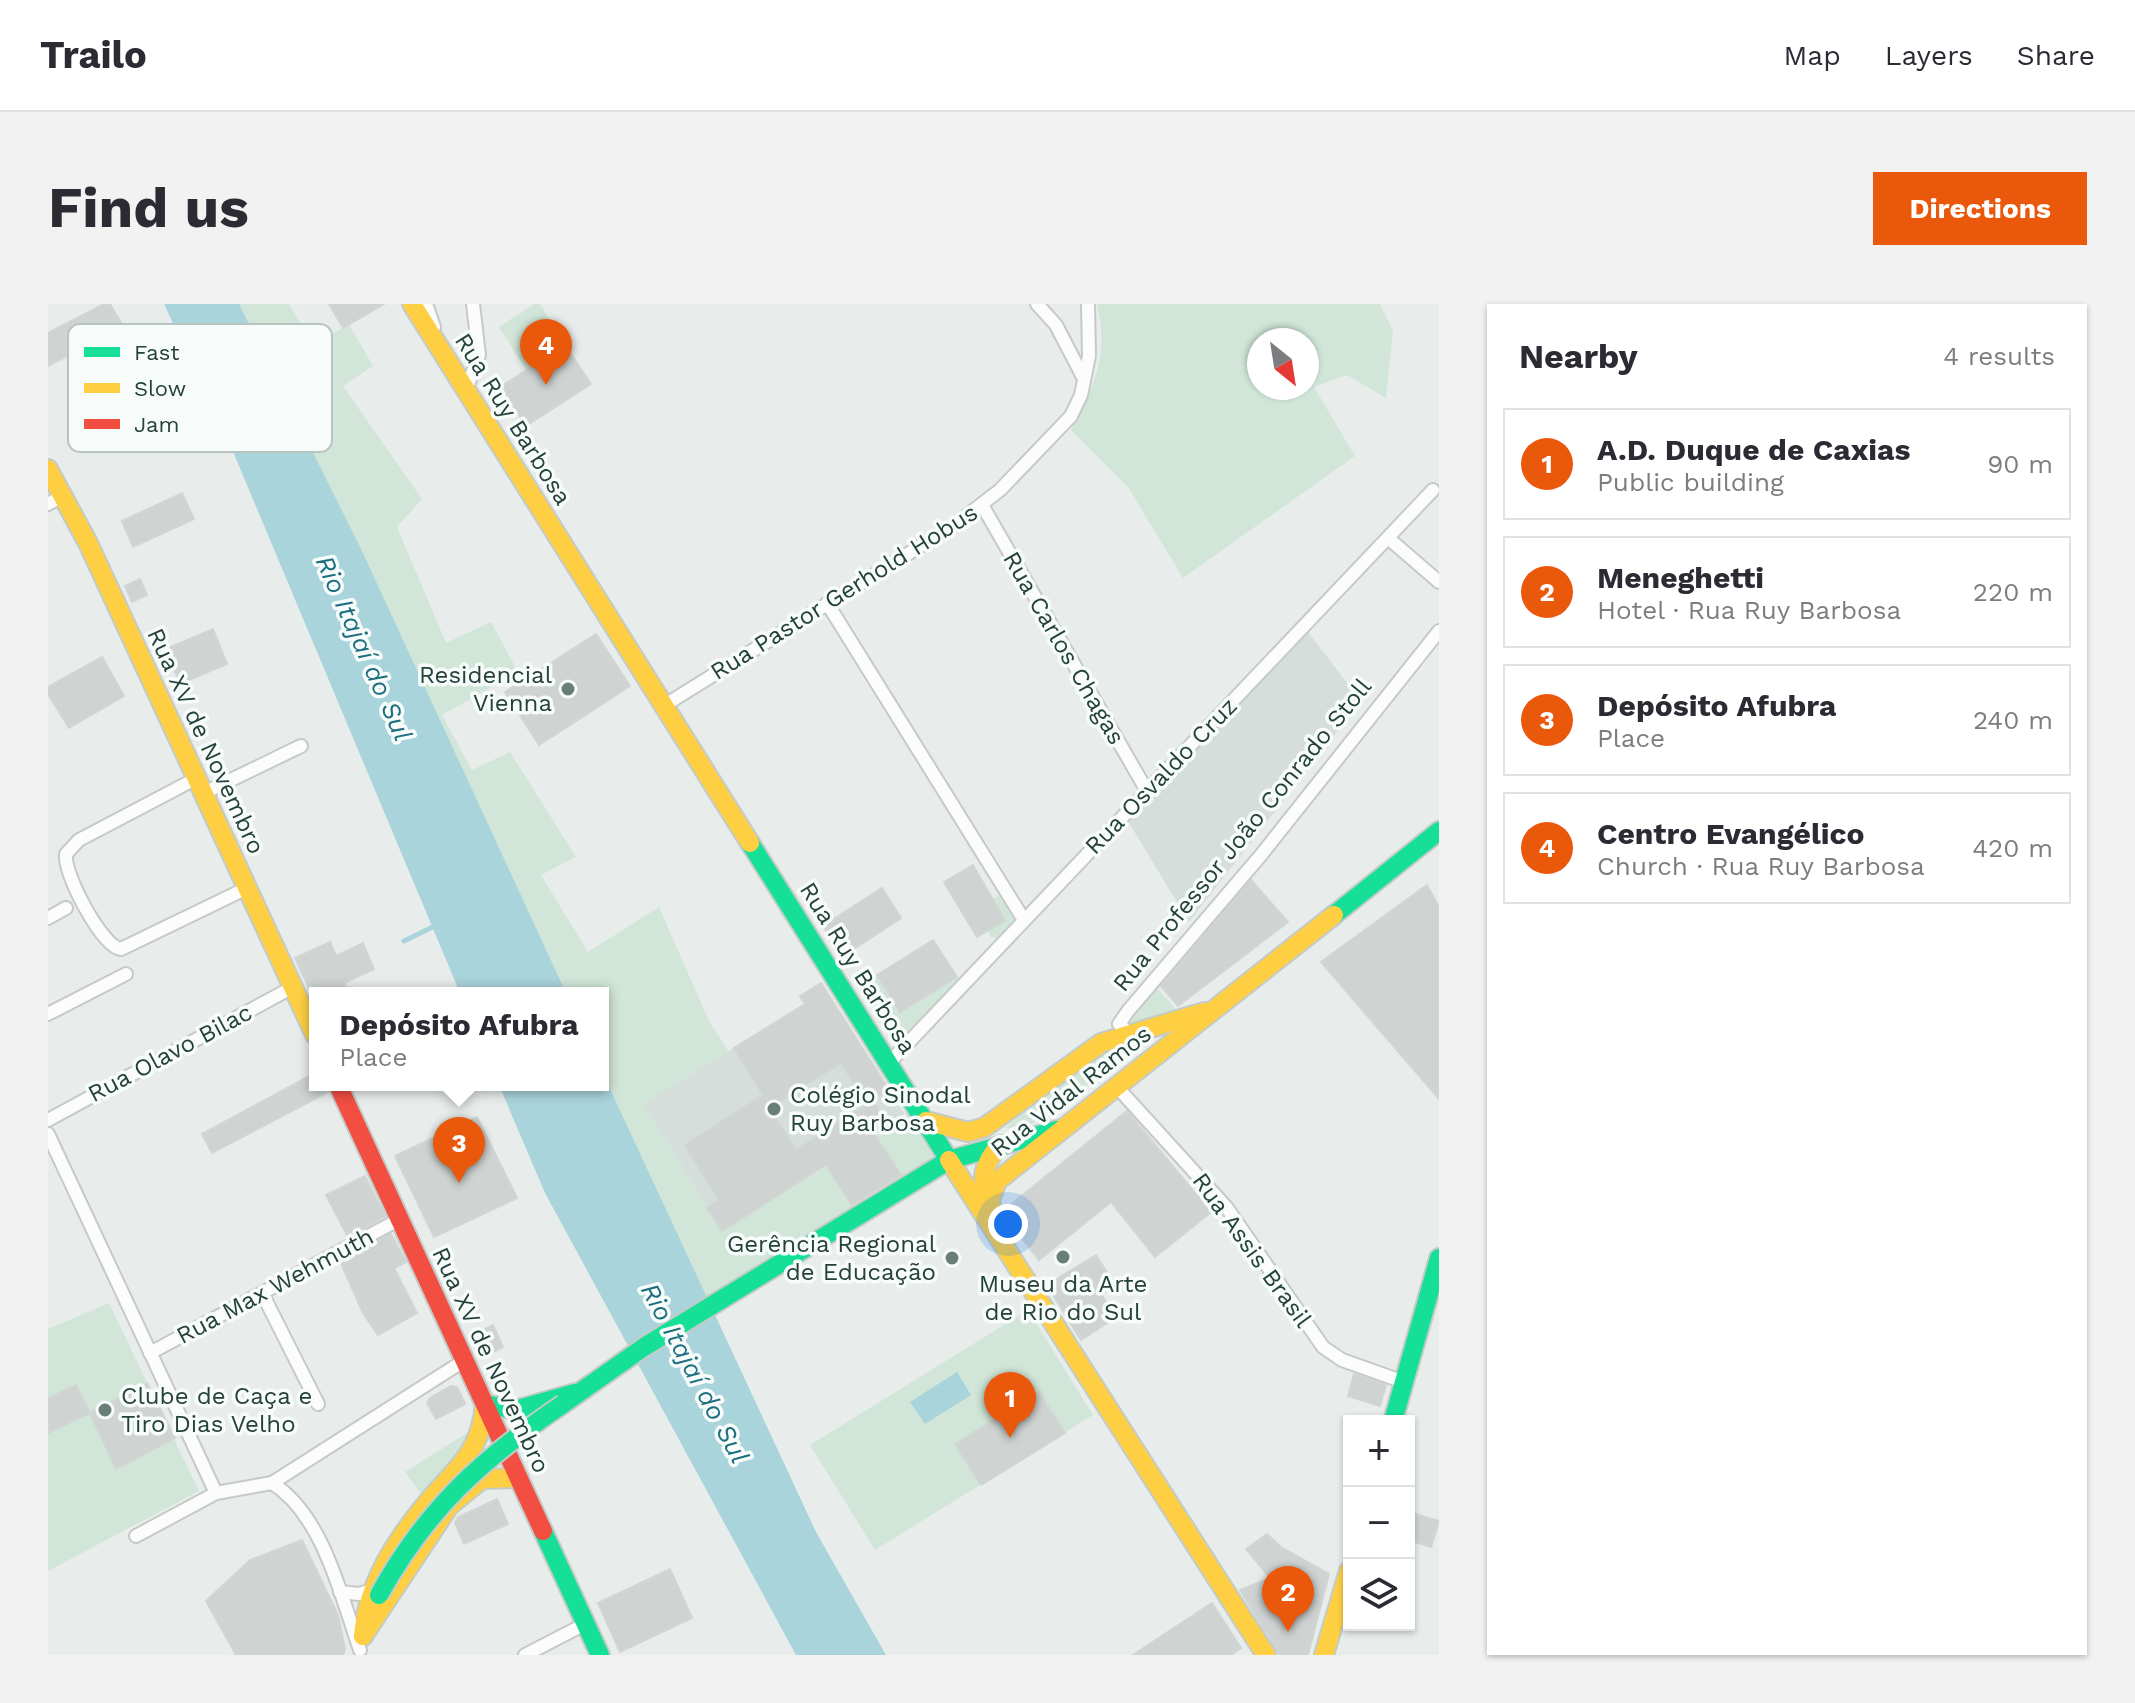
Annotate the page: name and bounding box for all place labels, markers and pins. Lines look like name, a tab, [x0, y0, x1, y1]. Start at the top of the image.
pin: 4	[520, 319, 572, 385]
place label: Residencial Vienna	[419, 661, 553, 717]
marker: Residencial Vienna	[559, 680, 577, 698]
place label: Colégio Sinodal Ruy Barbosa	[790, 1081, 971, 1137]
marker: Colégio Sinodal Ruy Barbosa	[765, 1100, 783, 1118]
pin: 3	[433, 1117, 485, 1183]
place label: Gerência Regional de Educação	[727, 1230, 937, 1286]
marker: Museu da Arte de Rio do Sul	[1054, 1248, 1072, 1266]
marker: Gerência Regional de Educação	[943, 1249, 961, 1267]
place label: Museu da Arte de Rio do Sul	[979, 1270, 1147, 1326]
pin: 1	[984, 1372, 1036, 1438]
place label: Clube de Caça e Tiro Dias Velho	[121, 1382, 312, 1438]
marker: Clube de Caça e Tiro Dias Velho	[96, 1401, 114, 1419]
pin: 2	[1262, 1566, 1314, 1632]

